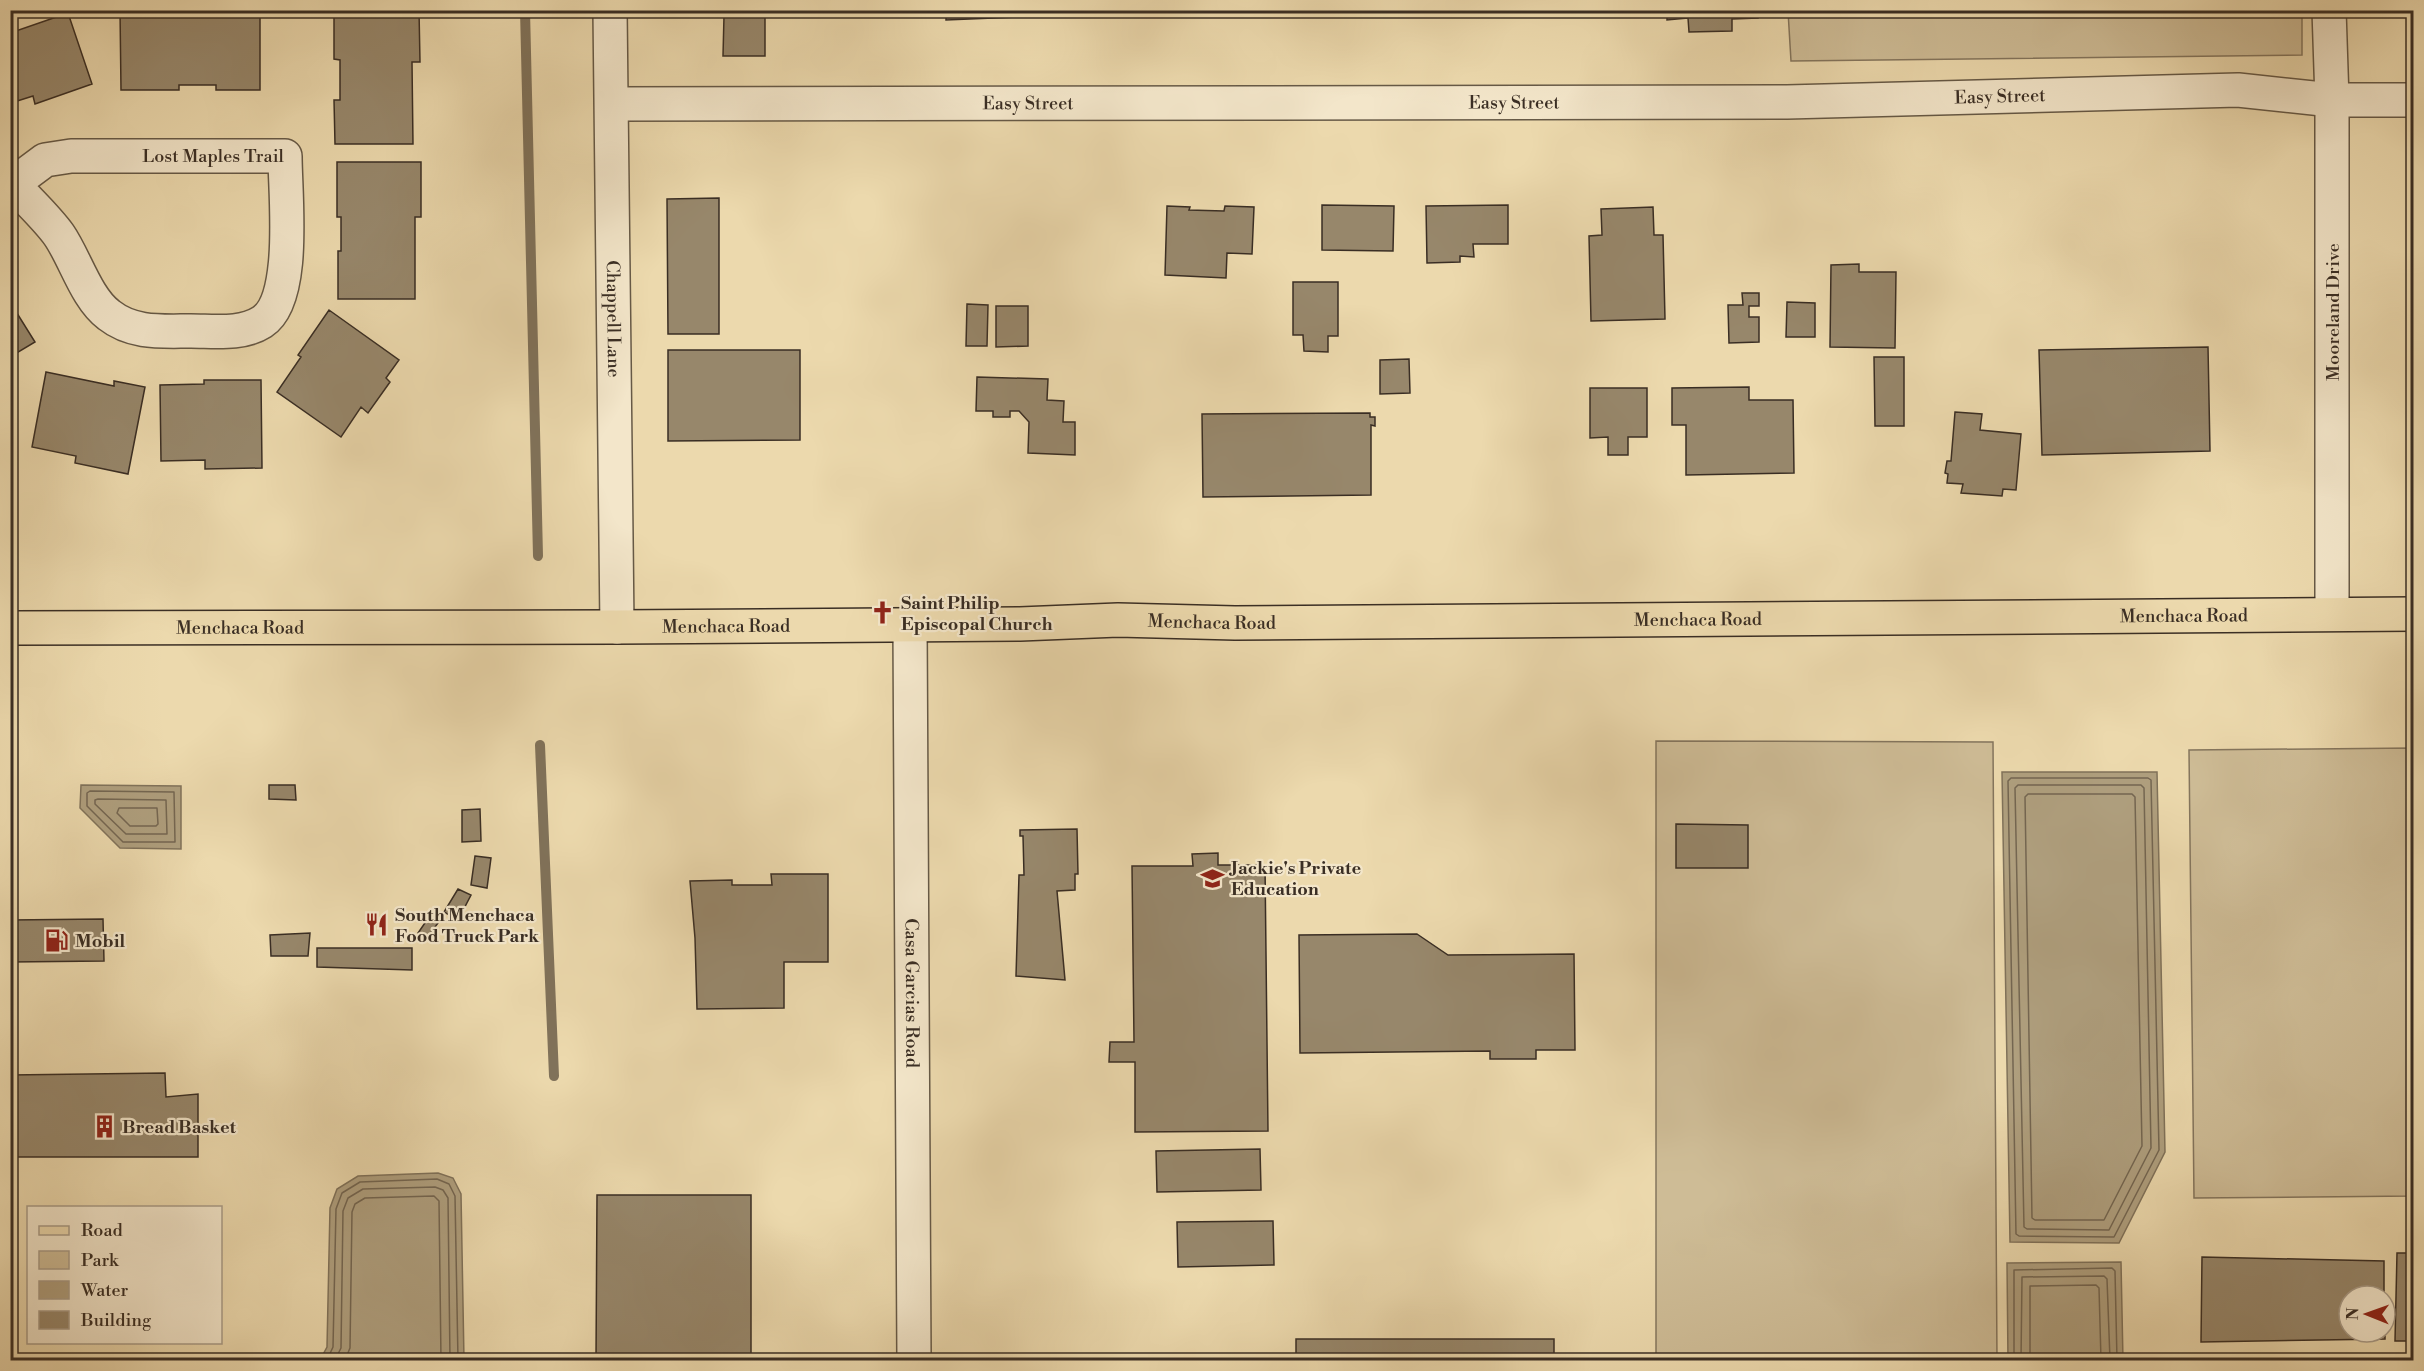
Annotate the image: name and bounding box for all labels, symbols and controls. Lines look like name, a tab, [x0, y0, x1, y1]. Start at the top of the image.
street label: Easy Street	[1954, 84, 2046, 109]
street label: Easy Street	[1468, 91, 1560, 114]
street label: Easy Street	[982, 92, 1074, 115]
street label: Lost Maples Trail	[142, 145, 285, 168]
street label: Mooreland Drive	[2322, 243, 2345, 381]
street label: Chappell Lane	[601, 260, 626, 378]
place label: Saint Philip Episcopal Church	[901, 592, 1053, 636]
church icon: Saint Philip Episcopal Church	[870, 600, 896, 626]
street label: Menchaca Road	[2120, 604, 2249, 628]
street label: Menchaca Road	[1634, 607, 1763, 631]
street label: Menchaca Road	[1147, 609, 1277, 635]
street label: Menchaca Road	[662, 614, 791, 638]
street label: Menchaca Road	[176, 616, 305, 639]
place label: Jackie's Private Education	[1228, 857, 1361, 901]
school or university icon: Jackie's Private Education	[1200, 865, 1226, 891]
place label: South Menchaca Food Truck Park	[395, 904, 540, 948]
restaurant icon: South Menchaca Food Truck Park	[364, 912, 390, 938]
street label: Casa Garcias Road	[900, 918, 924, 1069]
fuel station icon: Mobil	[44, 928, 70, 954]
place label: Mobil	[75, 930, 125, 953]
building icon: Bread Basket	[91, 1114, 117, 1140]
place label: Bread Basket	[122, 1116, 237, 1139]
legend	[27, 1206, 222, 1344]
text: Road	[81, 1219, 124, 1242]
text: Park	[81, 1249, 120, 1272]
text: Water	[80, 1279, 129, 1302]
north arrow	[2337, 1284, 2397, 1344]
text: N	[2343, 1307, 2363, 1320]
text: Building	[80, 1309, 152, 1332]

